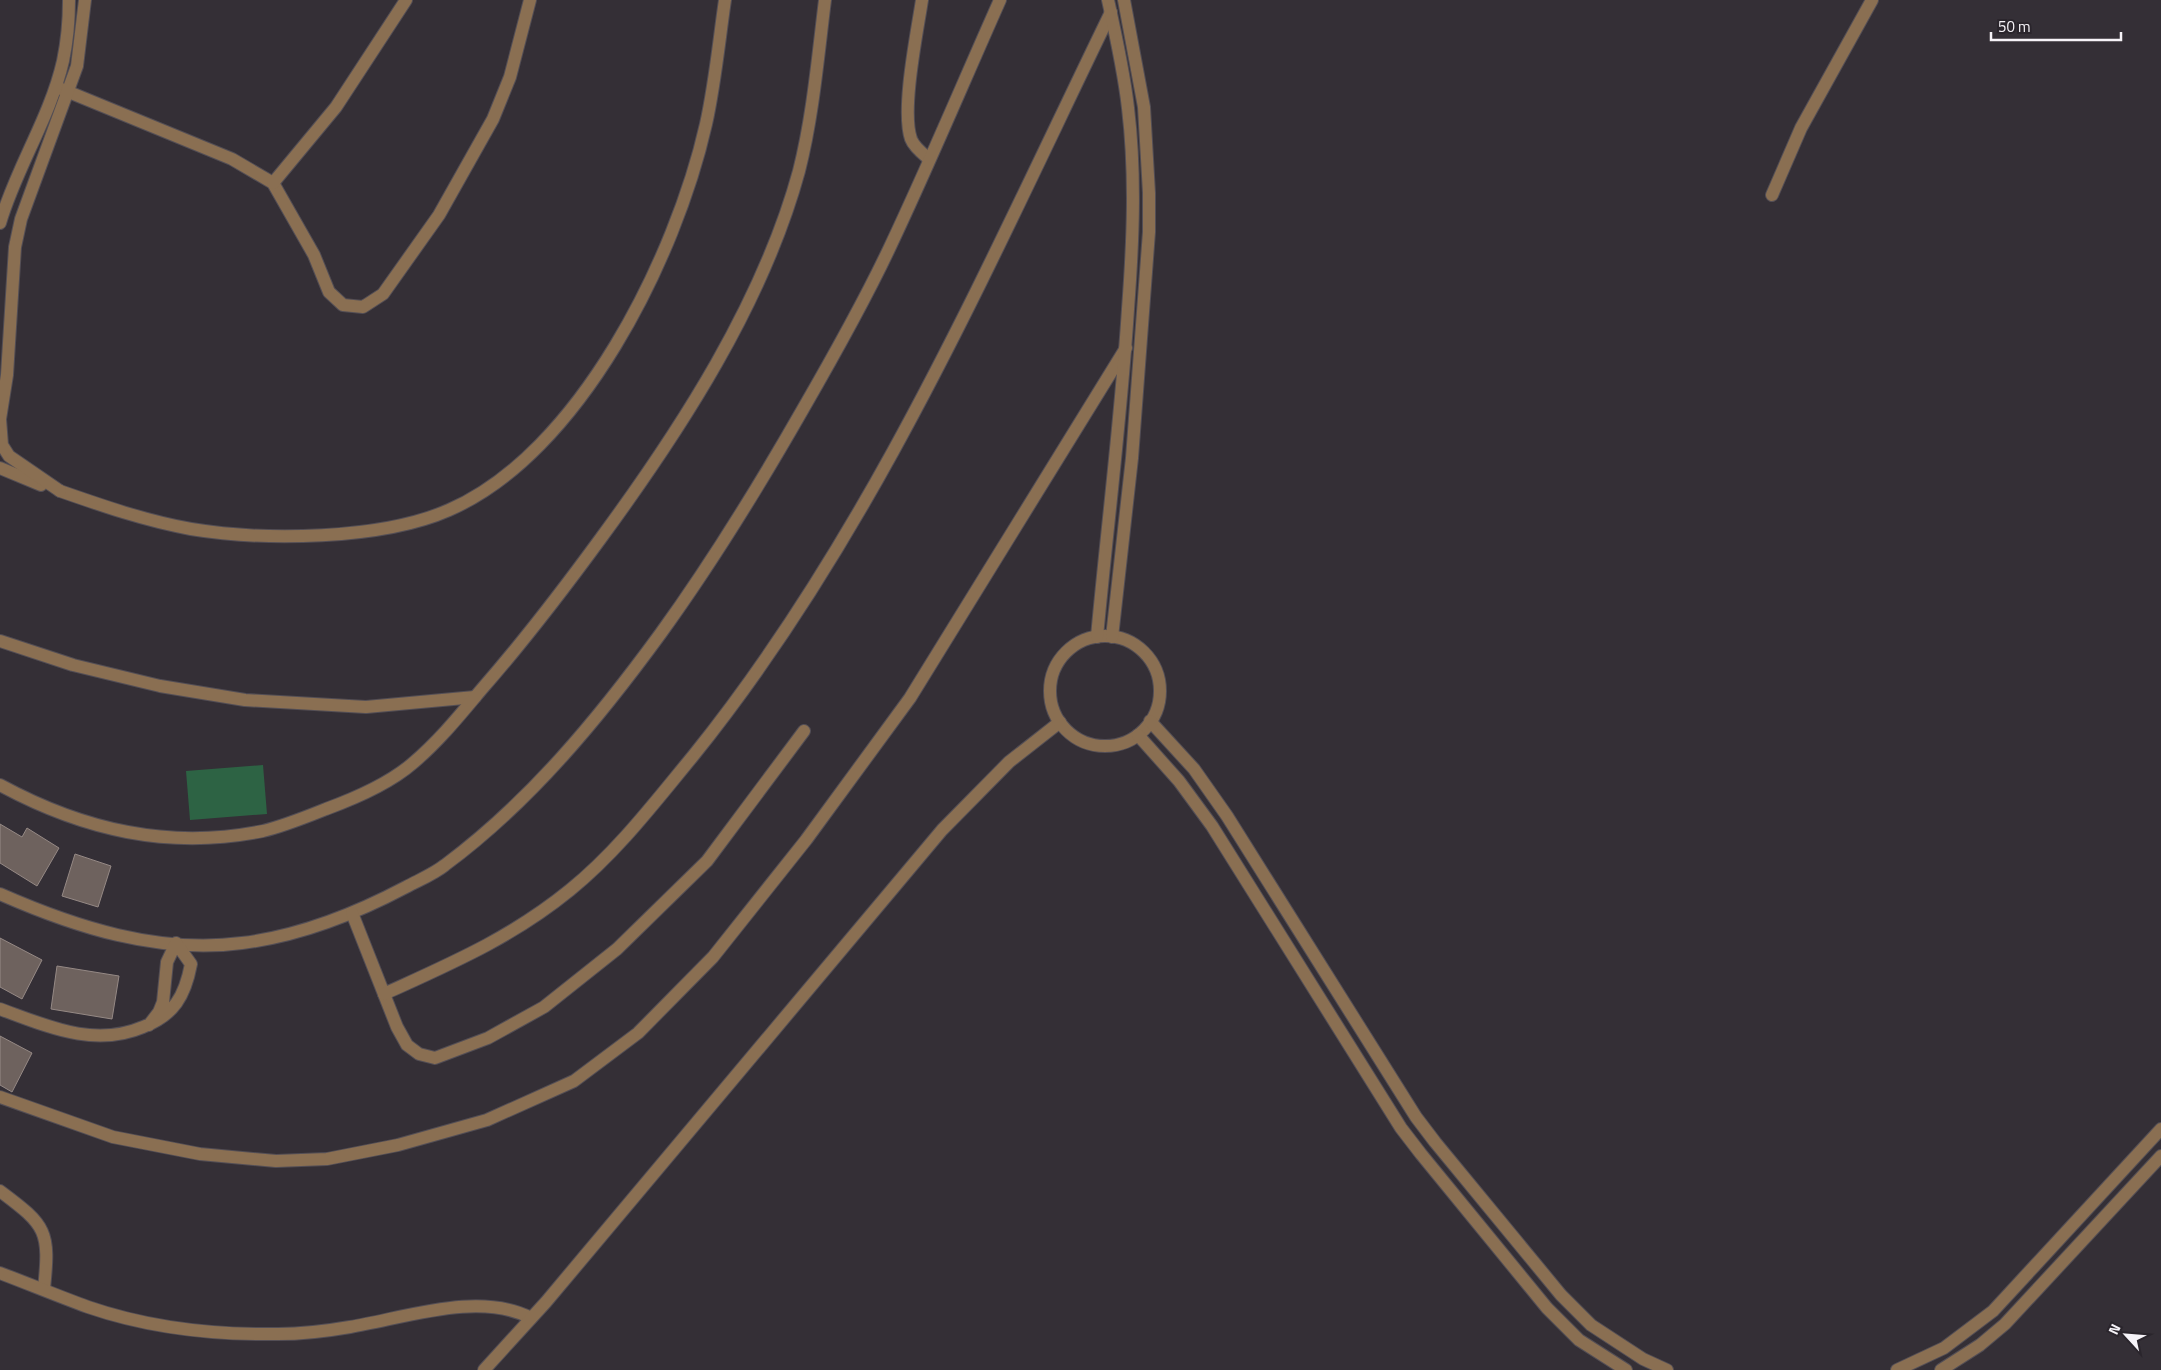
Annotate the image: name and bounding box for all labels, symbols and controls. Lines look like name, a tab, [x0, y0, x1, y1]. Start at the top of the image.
scale bar	[1991, 10, 2121, 42]
text: 50 m	[1998, 15, 2031, 38]
north arrow	[2101, 1310, 2151, 1360]
text: N	[2102, 1320, 2125, 1338]

